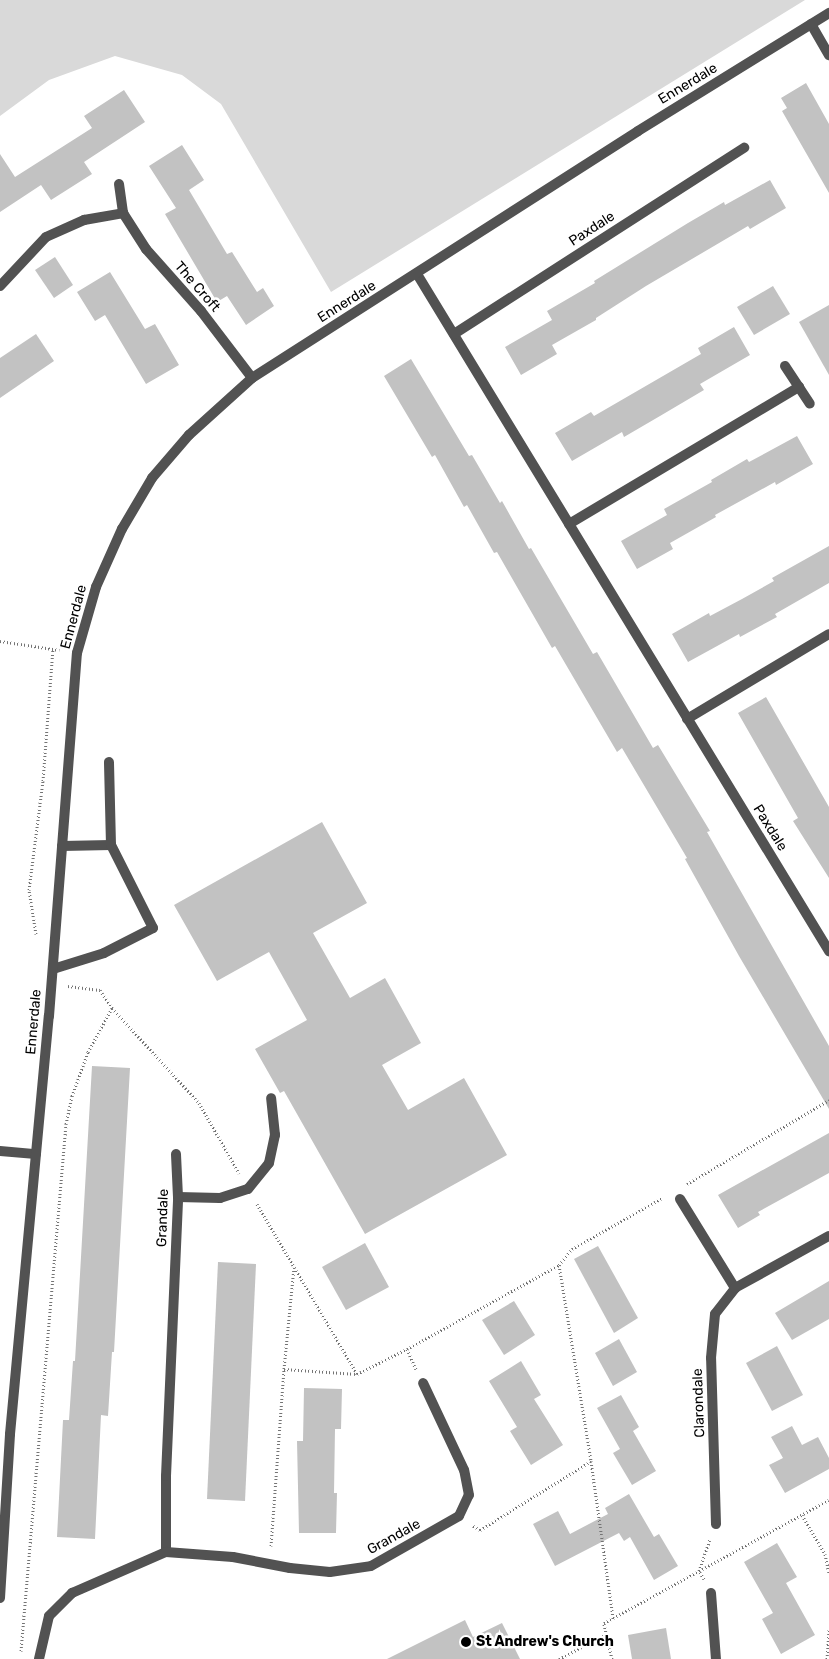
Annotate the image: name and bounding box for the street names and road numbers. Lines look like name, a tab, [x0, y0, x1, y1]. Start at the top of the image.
street label: Ennerdale	[655, 60, 721, 108]
street label: Paxdale	[566, 208, 618, 250]
street label: The Croft	[171, 258, 223, 316]
street label: Ennerdale	[315, 277, 379, 327]
street label: Ennerdale	[57, 583, 91, 651]
street label: Paxdale	[749, 802, 791, 854]
street label: Ennerdale	[23, 989, 45, 1055]
street label: Grandale	[154, 1189, 172, 1247]
street label: Clarondale	[689, 1368, 709, 1438]
street label: Grandale	[364, 1516, 424, 1558]

